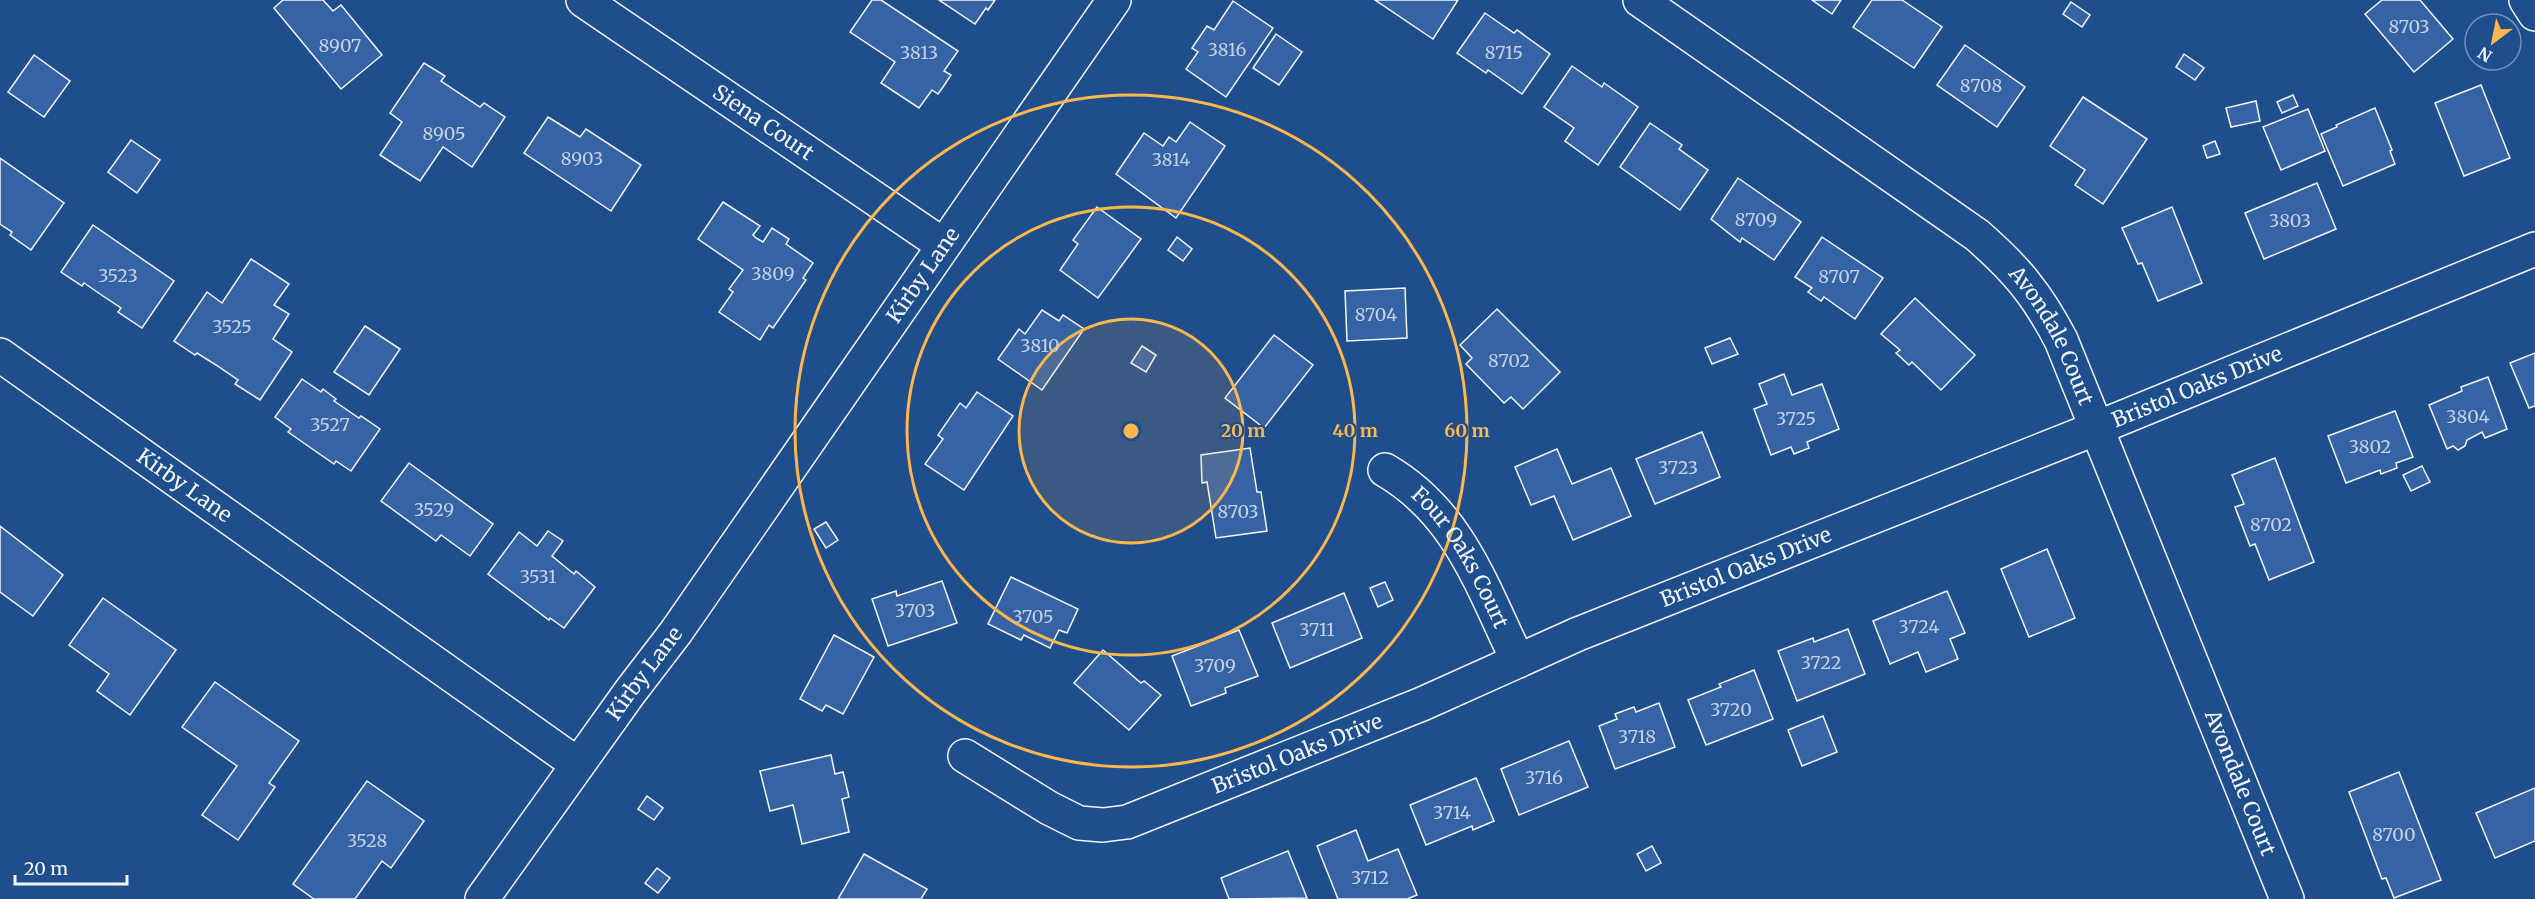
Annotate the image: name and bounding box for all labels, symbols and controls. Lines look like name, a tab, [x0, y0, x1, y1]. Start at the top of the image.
north arrow	[2463, 12, 2523, 72]
house number: 8703	[2388, 15, 2430, 38]
house number: 8907	[319, 34, 361, 57]
house number: 3816	[1208, 38, 1246, 61]
house number: 3813	[900, 41, 938, 64]
house number: 8715	[1485, 41, 1523, 64]
text: N	[2474, 43, 2496, 67]
house number: 8708	[1960, 74, 2002, 97]
street label: Siena Court	[708, 78, 819, 166]
house number: 8905	[422, 122, 466, 145]
house number: 8903	[561, 147, 603, 170]
house number: 3814	[1152, 148, 1190, 171]
house number: 8709	[1735, 208, 1777, 231]
house number: 3803	[2269, 209, 2311, 232]
street label: Kirby Lane	[880, 222, 965, 328]
street label: Avondale Court	[2003, 259, 2100, 409]
house number: 3809	[751, 262, 795, 285]
house number: 3523	[98, 264, 138, 287]
house number: 8707	[1818, 265, 1860, 288]
house number: 8704	[1355, 303, 1397, 326]
house number: 3525	[212, 315, 252, 338]
house number: 3810	[1020, 334, 1060, 357]
street label: Bristol Oaks Drive	[2108, 340, 2286, 433]
house number: 8702	[1488, 349, 1530, 372]
house number: 3804	[2446, 405, 2490, 428]
house number: 3725	[1776, 407, 1816, 430]
house number: 3527	[310, 413, 350, 436]
text: 20 m	[1221, 419, 1265, 442]
text: 40 m	[1332, 419, 1378, 442]
text: 60 m	[1444, 419, 1490, 442]
centre of rings	[1121, 421, 1141, 441]
house number: 3802	[2349, 435, 2391, 458]
street label: Kirby Lane	[132, 442, 238, 528]
house number: 3723	[1658, 456, 1698, 479]
street label: Four Oaks Court	[1406, 481, 1515, 632]
house number: 3529	[414, 498, 454, 521]
house number: 8703	[1217, 500, 1259, 523]
house number: 8702	[2250, 513, 2292, 536]
street label: Bristol Oaks Drive	[1656, 521, 1835, 613]
house number: 3531	[520, 565, 556, 588]
house number: 3703	[895, 599, 935, 622]
house number: 3705	[1012, 605, 1054, 628]
house number: 3724	[1899, 615, 1939, 638]
house number: 3711	[1299, 618, 1335, 641]
street label: Kirby Lane	[600, 621, 688, 725]
house number: 3722	[1801, 651, 1841, 674]
house number: 3709	[1194, 654, 1236, 677]
house number: 3720	[1710, 698, 1752, 721]
street label: Avondale Court	[2199, 705, 2282, 859]
street label: Bristol Oaks Drive	[1208, 707, 1386, 800]
house number: 3718	[1618, 725, 1656, 748]
house number: 3716	[1525, 766, 1563, 789]
house number: 3714	[1433, 801, 1471, 824]
house number: 8700	[2372, 823, 2416, 846]
house number: 3528	[347, 829, 387, 852]
scale bar	[15, 848, 128, 886]
text: 20 m	[24, 857, 68, 880]
house number: 3712	[1351, 866, 1389, 889]

